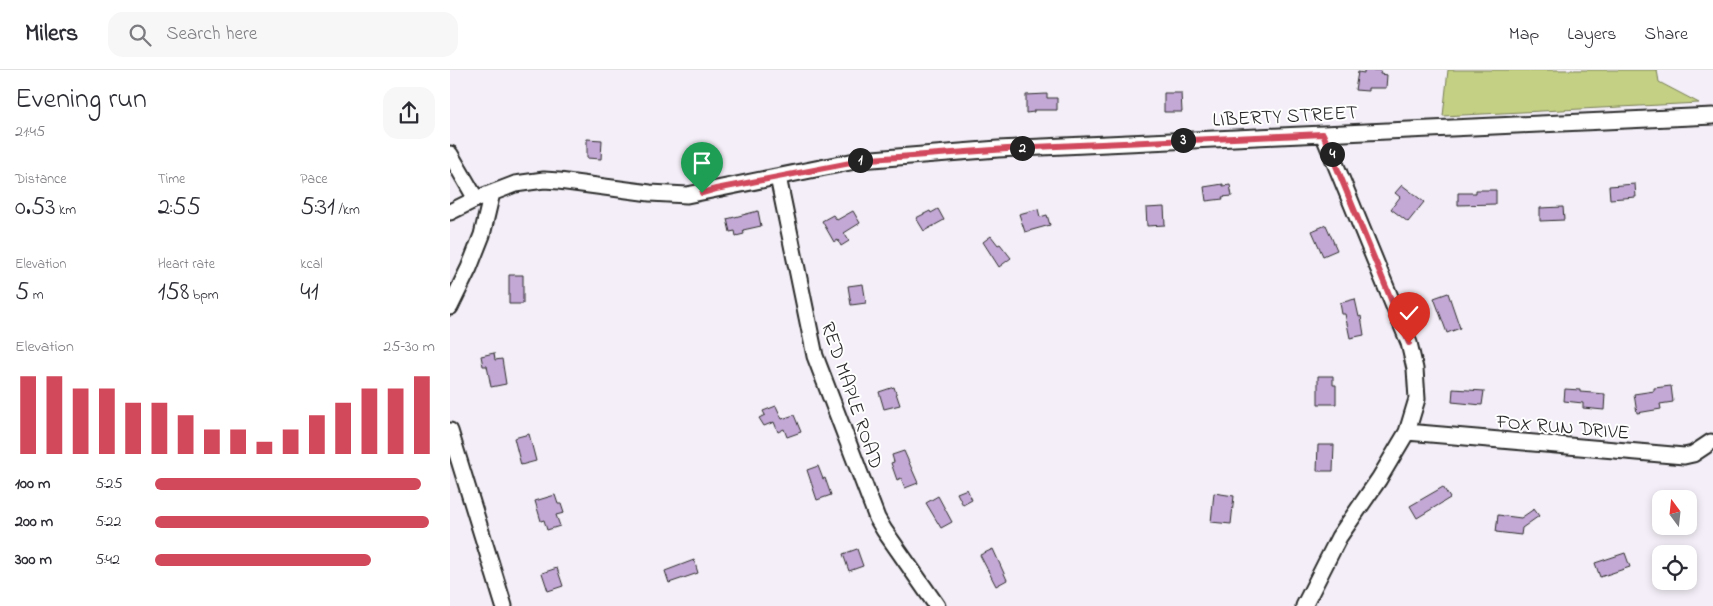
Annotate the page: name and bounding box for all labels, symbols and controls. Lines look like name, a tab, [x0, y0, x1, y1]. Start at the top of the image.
search box	[108, 12, 458, 57]
text: Milers	[25, 17, 78, 52]
icon: search	[126, 21, 154, 49]
text: Search here	[166, 21, 257, 48]
text: Map	[1509, 22, 1539, 48]
text: Layers	[1567, 22, 1617, 48]
text: Share	[1645, 22, 1688, 48]
text: Evening run	[15, 80, 147, 121]
button: share	[383, 87, 435, 139]
street label: LIBERTY STREET	[1212, 99, 1359, 136]
text: 21:45	[15, 120, 45, 144]
pin: 3	[1170, 128, 1196, 152]
text: 3	[1181, 130, 1186, 151]
pin: 2	[1010, 136, 1034, 160]
text: 2	[1019, 138, 1026, 159]
pin	[681, 142, 723, 193]
pin: 4	[1320, 142, 1344, 166]
text: 4	[1330, 144, 1335, 165]
pin: 1	[848, 148, 872, 172]
icon: arrive	[688, 149, 716, 177]
text: 1	[858, 150, 863, 171]
text: Distance	[15, 169, 67, 190]
text: Time	[158, 169, 185, 190]
text: Pace	[300, 169, 328, 190]
text: 0.53	[15, 190, 56, 226]
text: 2:55	[158, 190, 201, 226]
text: 5:31	[300, 190, 335, 226]
text: km	[56, 200, 76, 221]
text: /km	[335, 200, 360, 221]
text: Elevation	[15, 254, 66, 275]
text: Heart rate	[158, 254, 215, 275]
text: kcal	[300, 254, 323, 275]
text: 5	[15, 275, 29, 311]
text: 158	[158, 275, 189, 311]
text: 41	[300, 275, 319, 311]
text: m	[29, 285, 44, 306]
text: bpm	[189, 285, 219, 306]
pin	[1388, 292, 1430, 343]
icon: check	[1395, 299, 1423, 327]
street label: RED MAPLE ROAD	[812, 318, 889, 473]
text: Elevation	[15, 335, 74, 359]
text: 25–30 m	[383, 335, 435, 359]
street label: FOX RUN DRIVE	[1494, 408, 1630, 449]
text: 100 m	[15, 472, 50, 496]
text: 5:25	[95, 472, 123, 496]
north arrow	[1652, 490, 1698, 535]
map controls	[1652, 490, 1697, 590]
text: 200 m	[15, 510, 53, 534]
text: 5:22	[95, 510, 121, 534]
button: locate	[1652, 545, 1697, 590]
text: 300 m	[15, 548, 52, 572]
text: 5:42	[95, 548, 120, 572]

